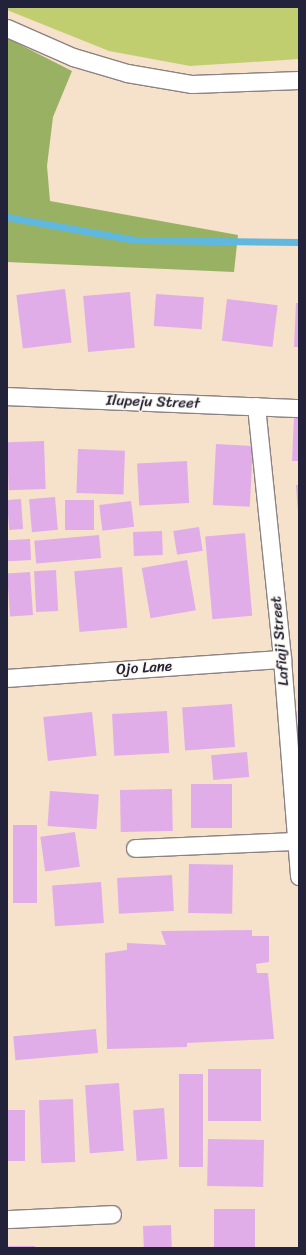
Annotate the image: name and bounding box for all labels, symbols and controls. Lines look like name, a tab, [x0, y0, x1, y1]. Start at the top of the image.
street label: Ilupeju Street	[106, 391, 200, 413]
street label: Lafiaji Street	[267, 596, 293, 686]
street label: Ojo Lane	[115, 657, 173, 679]

